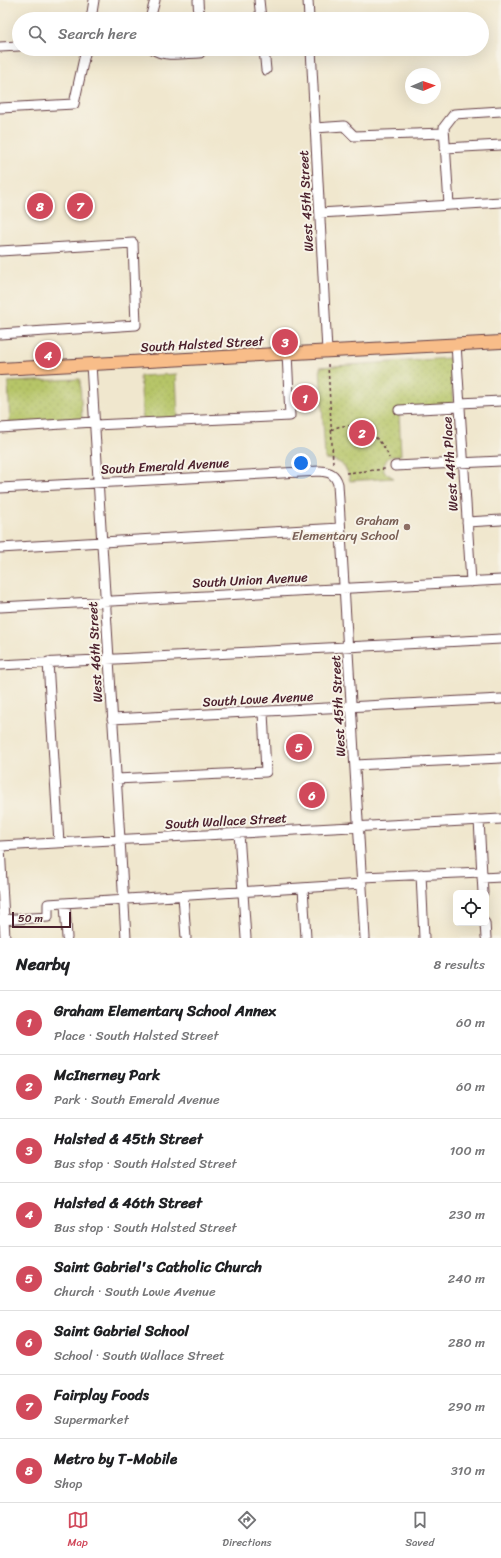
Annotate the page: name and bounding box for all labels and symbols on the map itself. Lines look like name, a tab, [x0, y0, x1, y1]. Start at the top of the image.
north arrow	[405, 68, 441, 104]
street label: West 45th Street	[292, 149, 320, 252]
pin: 8	[27, 191, 53, 221]
pin: 7	[67, 191, 93, 221]
pin: 3	[272, 327, 298, 357]
street label: South Halsted Street	[140, 329, 265, 359]
pin: 4	[35, 340, 61, 370]
pin: 1	[292, 383, 318, 413]
street label: West 44th Place	[435, 416, 465, 512]
pin: 2	[349, 418, 375, 448]
street label: South Emerald Avenue	[100, 451, 230, 481]
your location	[291, 453, 311, 473]
place label: Graham Elementary School	[292, 509, 399, 547]
marker: Graham Elementary School	[402, 522, 412, 532]
street label: South Union Avenue	[192, 565, 309, 595]
street label: West 46th Street	[81, 601, 109, 703]
street label: West 45th Street	[324, 654, 352, 757]
street label: South Lowe Avenue	[202, 685, 314, 713]
pin: 5	[286, 732, 312, 762]
pin: 6	[299, 780, 325, 810]
street label: South Wallace Street	[164, 806, 288, 836]
scale bar	[12, 910, 71, 929]

